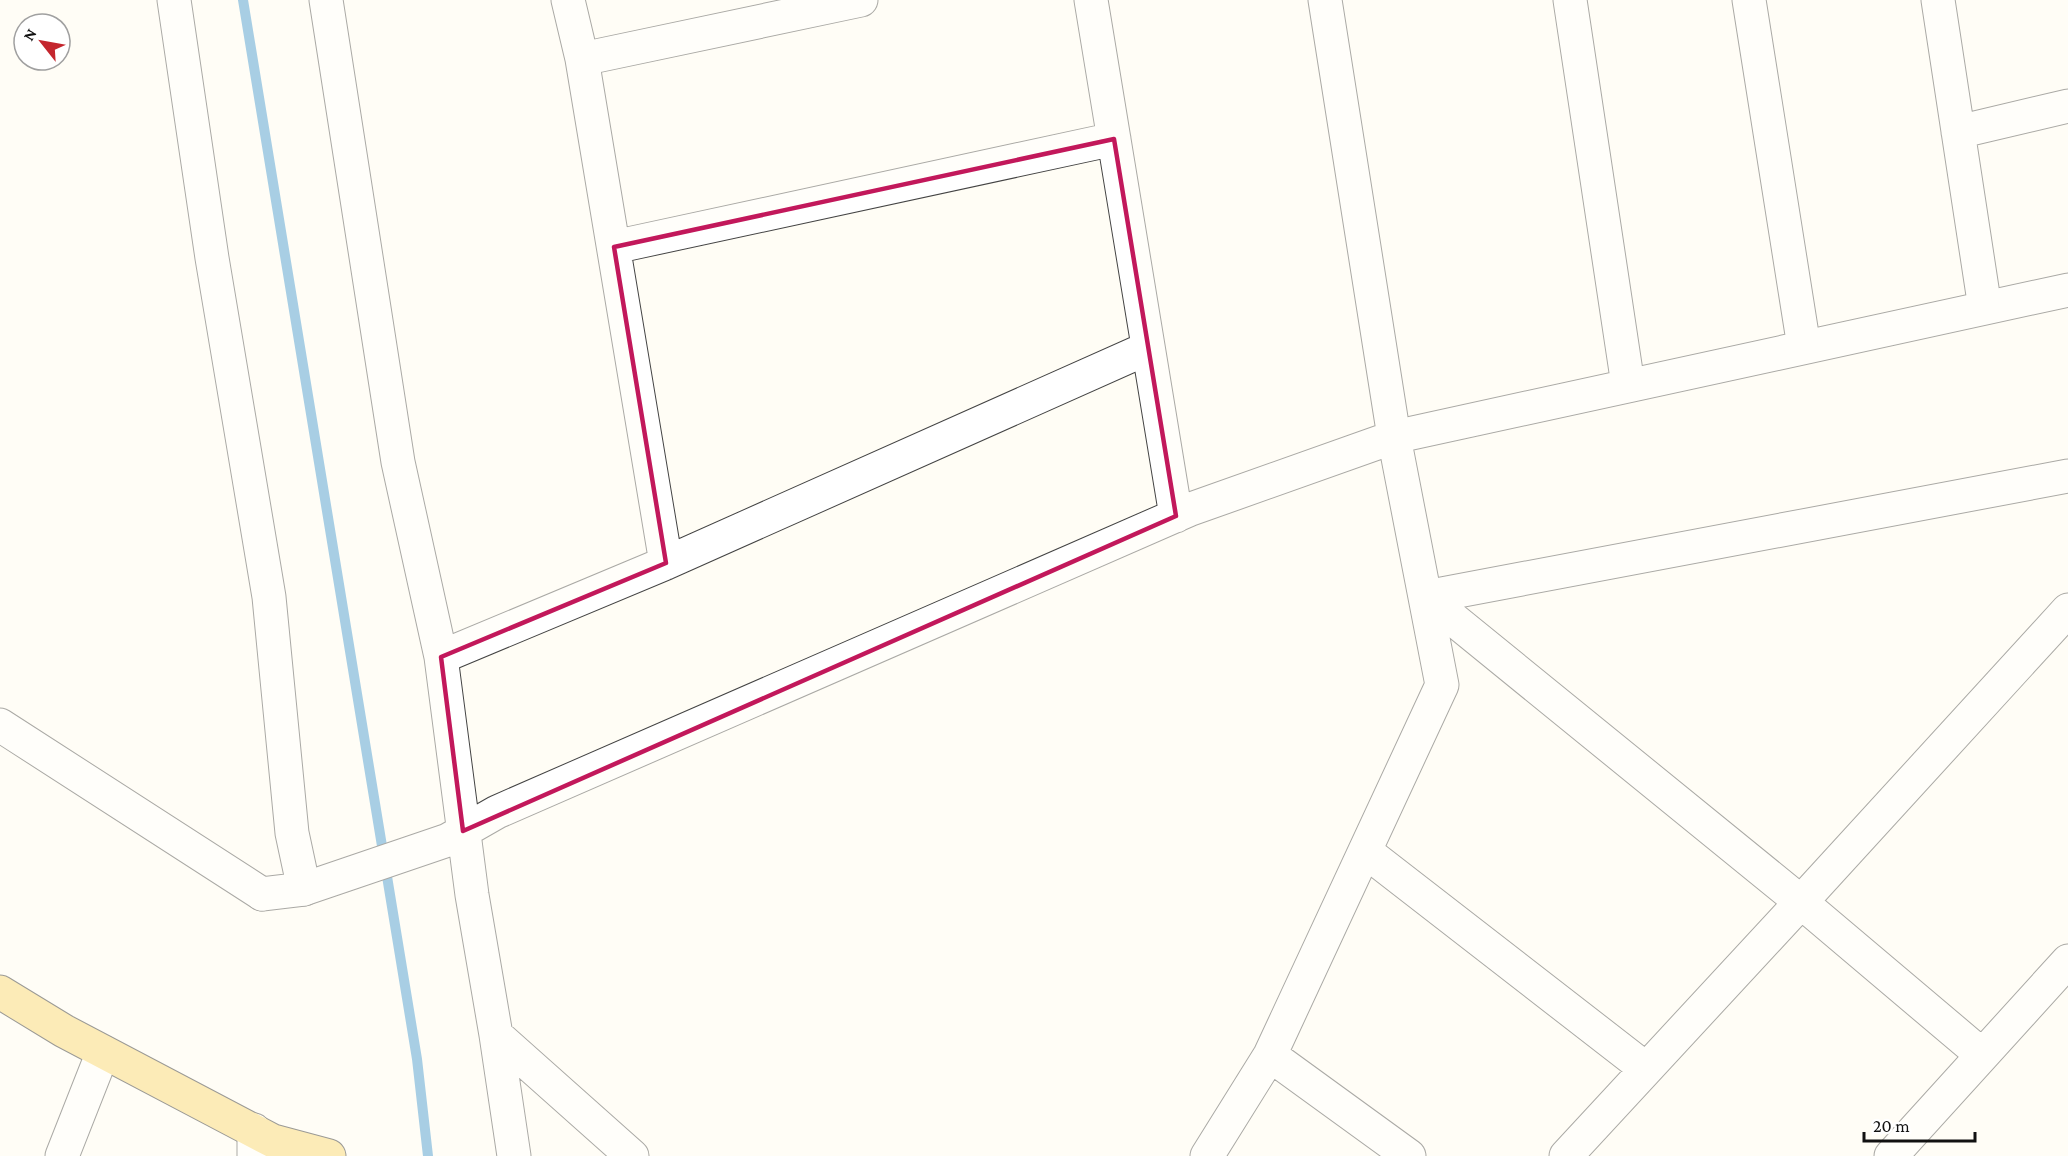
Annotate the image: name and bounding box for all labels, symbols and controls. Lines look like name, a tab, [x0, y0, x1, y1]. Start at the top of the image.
north arrow	[12, 12, 72, 72]
text: N	[19, 25, 40, 44]
scale bar	[1864, 1105, 1975, 1143]
text: 20 m	[1873, 1116, 1910, 1136]

